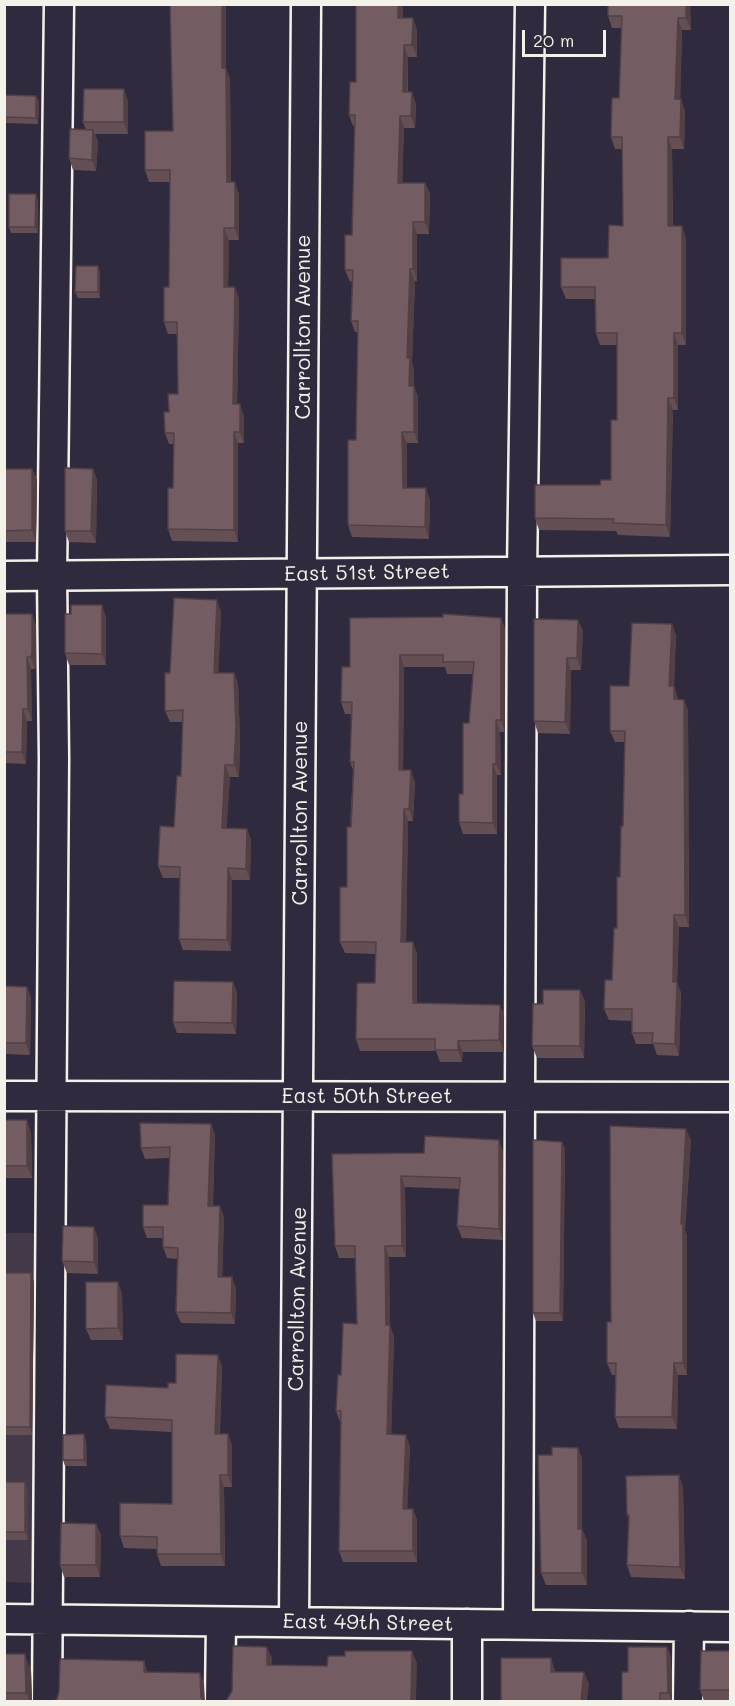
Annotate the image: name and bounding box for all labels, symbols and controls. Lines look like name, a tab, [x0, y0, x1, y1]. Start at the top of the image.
scale bar	[525, 18, 609, 56]
text: 20 m	[533, 28, 574, 52]
street label: Carrollton Avenue	[291, 235, 317, 419]
street label: East 51st Street	[284, 559, 450, 587]
street label: Carrollton Avenue	[288, 721, 314, 905]
street label: East 50th Street	[281, 1084, 453, 1110]
street label: Carrollton Avenue	[284, 1206, 312, 1392]
street label: East 49th Street	[282, 1609, 454, 1637]

